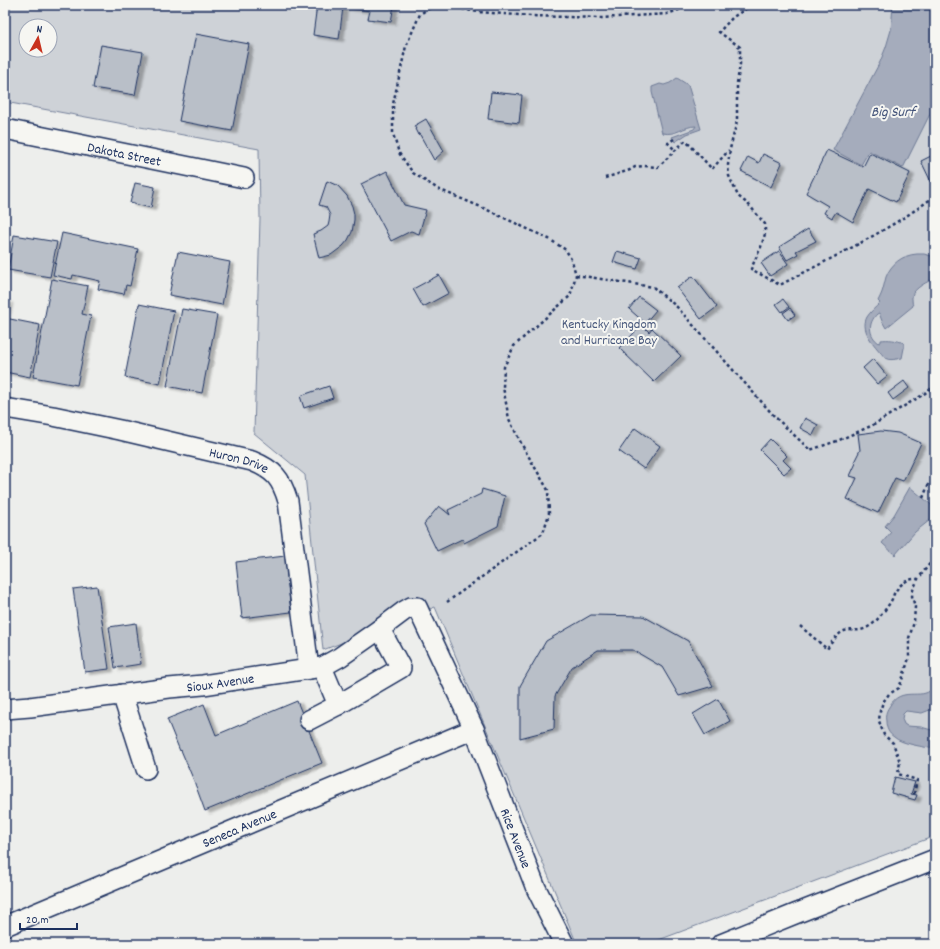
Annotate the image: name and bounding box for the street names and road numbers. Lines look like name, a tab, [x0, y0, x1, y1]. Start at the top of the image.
street label: Dakota Street	[85, 138, 163, 173]
street label: Huron Drive	[207, 443, 272, 479]
street label: Sioux Avenue	[186, 669, 256, 698]
street label: Seneca Avenue	[200, 805, 280, 854]
street label: Rice Avenue	[494, 806, 535, 872]

